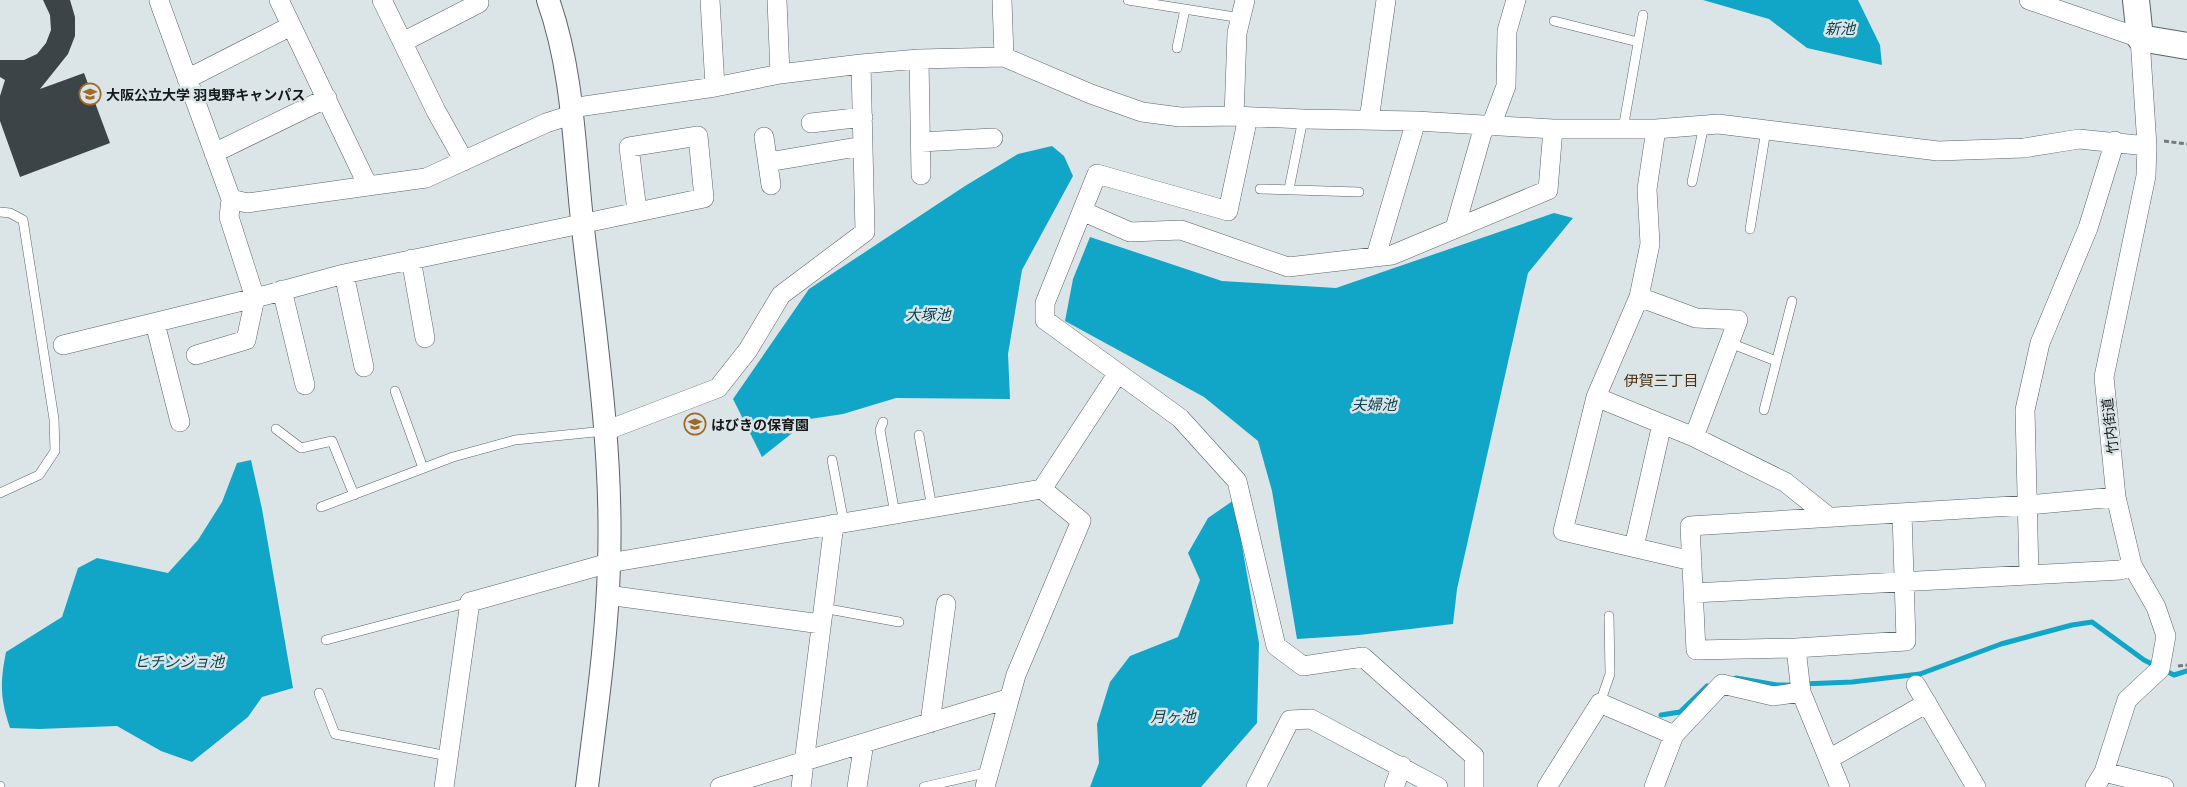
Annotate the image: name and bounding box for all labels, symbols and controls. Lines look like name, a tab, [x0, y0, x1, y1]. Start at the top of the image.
water label: 新池	[1825, 17, 1857, 38]
school or university icon: 大阪公立大学 羽曳野キャンパス	[78, 82, 102, 106]
place label: 大阪公立大学 羽曳野キャンパス	[106, 84, 305, 104]
water label: 大塚池	[905, 303, 952, 324]
district label: 伊賀三丁目	[1623, 369, 1699, 390]
water label: 夫婦池	[1351, 393, 1398, 414]
street label: 竹内街道	[2096, 397, 2122, 455]
school or university icon: はびきの保育園	[683, 412, 707, 436]
place label: はびきの保育園	[711, 414, 809, 434]
water label: ヒチンジョ池	[134, 650, 226, 671]
water label: 月ヶ池	[1150, 705, 1197, 726]

